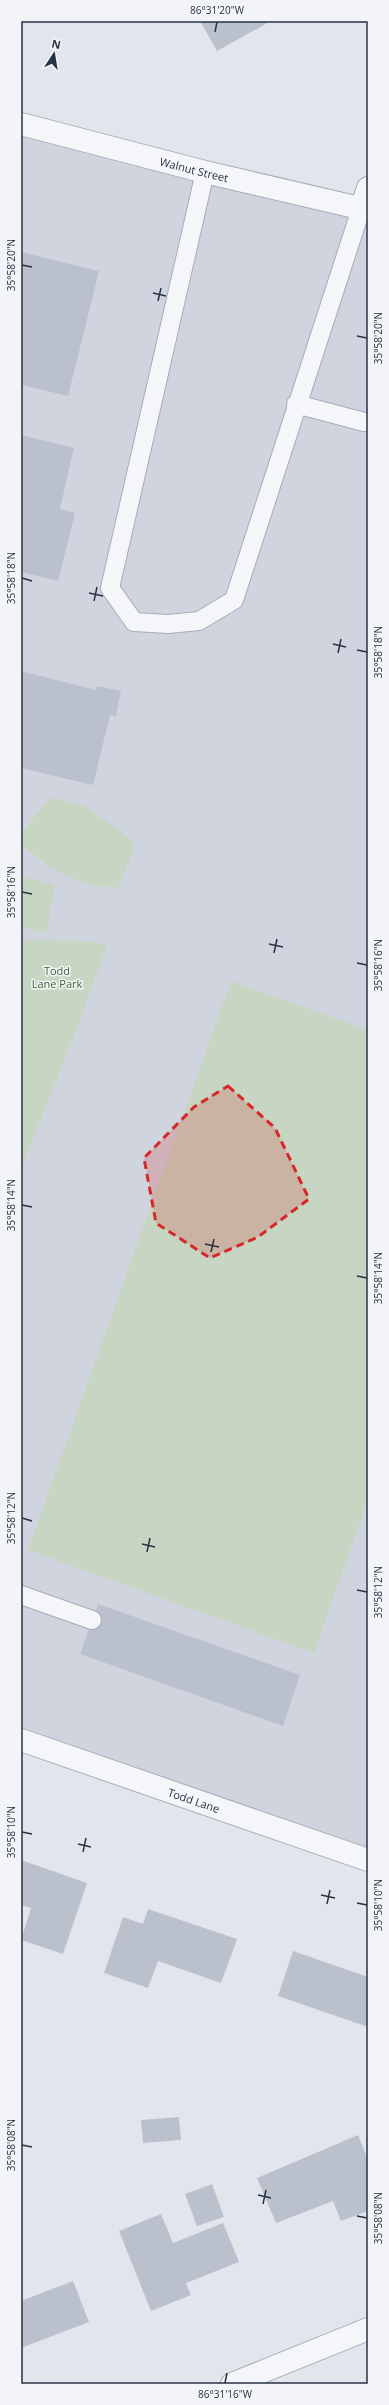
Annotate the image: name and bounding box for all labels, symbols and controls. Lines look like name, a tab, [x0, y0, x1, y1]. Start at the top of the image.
text: 86°31'20"W	[190, 3, 245, 17]
north arrow	[34, 34, 74, 74]
text: N	[50, 35, 62, 52]
street label: Walnut Street	[158, 153, 230, 185]
text: 35°58'20"N	[4, 239, 18, 291]
text: 35°58'20"N	[371, 312, 385, 364]
text: 35°58'18"N	[4, 552, 18, 604]
text: 35°58'18"N	[371, 626, 385, 678]
text: 35°58'16"N	[4, 866, 18, 918]
text: 35°58'16"N	[371, 939, 385, 991]
park label: Todd Lane Park	[32, 963, 83, 991]
text: 35°58'14"N	[4, 1179, 18, 1231]
text: 35°58'14"N	[371, 1252, 385, 1304]
text: 35°58'12"N	[4, 1492, 18, 1544]
text: 35°58'12"N	[371, 1566, 385, 1618]
street label: Todd Lane	[166, 1784, 222, 1816]
text: 35°58'10"N	[4, 1806, 18, 1858]
text: 35°58'10"N	[371, 1879, 385, 1931]
text: 35°58'08"N	[4, 2119, 18, 2171]
text: 35°58'08"N	[371, 2192, 385, 2244]
text: 86°31'16"W	[198, 2387, 253, 2401]

